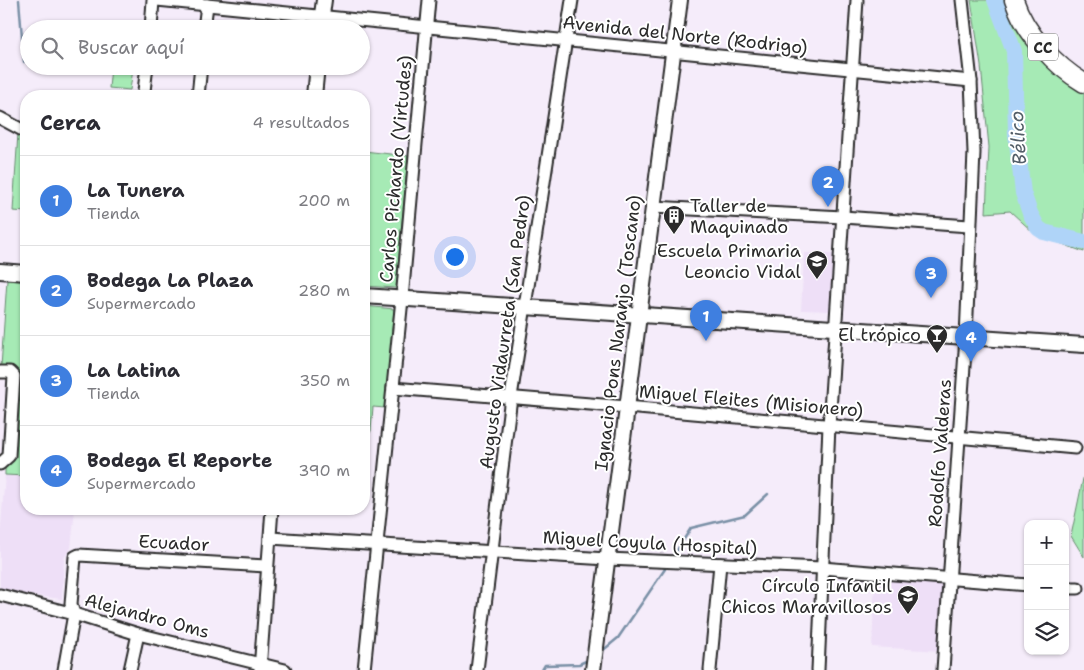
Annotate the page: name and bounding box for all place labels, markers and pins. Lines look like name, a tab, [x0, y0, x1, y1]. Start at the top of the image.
pin: 2	[812, 166, 844, 207]
place label: Taller de Maquinado	[690, 194, 788, 239]
building icon: Taller de Maquinado	[662, 204, 686, 235]
place label: Escuela Primaria Leoncio Vidal	[657, 239, 802, 284]
school or university icon: Escuela Primaria Leoncio Vidal	[805, 249, 829, 280]
pin: 3	[915, 257, 947, 298]
pin: 1	[690, 300, 722, 341]
pin: 4	[955, 321, 987, 362]
place label: El trópico	[838, 323, 921, 347]
bar icon: El trópico	[925, 323, 949, 354]
place label: Círculo Infantil Chicos Maravillosos	[721, 574, 893, 619]
school or university icon: Círculo Infantil Chicos Maravillosos	[896, 584, 920, 615]

